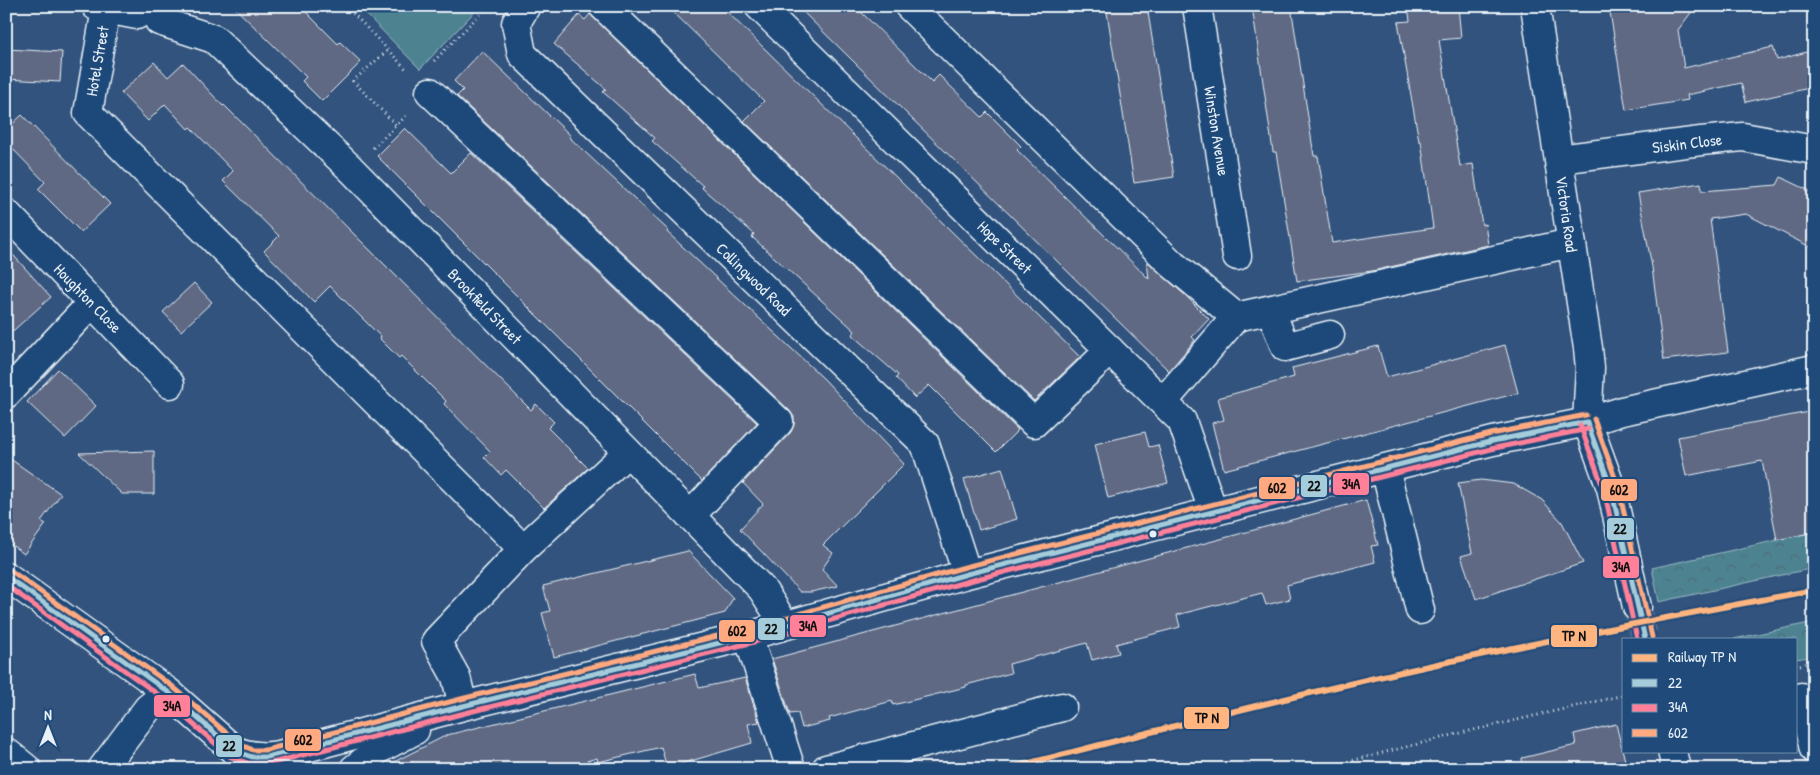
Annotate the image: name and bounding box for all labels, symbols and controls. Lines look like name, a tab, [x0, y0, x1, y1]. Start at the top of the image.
street label: Hotel Street	[80, 24, 114, 98]
street label: Winston Avenue	[1199, 85, 1235, 178]
street label: Siskin Close	[1651, 128, 1724, 158]
street label: Victoria Road	[1551, 175, 1583, 253]
street label: Hope Street	[973, 215, 1037, 279]
street label: Collingwood Road	[712, 238, 796, 320]
street label: Houghton Close	[49, 258, 127, 338]
street label: Brookfield Street	[443, 263, 527, 349]
line badge: 34A	[1332, 472, 1370, 496]
line badge: 22	[1300, 474, 1328, 498]
text: 34A	[1342, 474, 1360, 493]
line badge: 602	[1258, 476, 1296, 500]
text: 22	[1307, 476, 1321, 495]
text: 602	[1268, 478, 1287, 497]
line badge: 602	[1600, 478, 1638, 502]
text: 602	[1610, 480, 1629, 499]
line badge: 22	[1606, 517, 1635, 541]
text: 22	[1613, 519, 1627, 538]
unlabelled marker	[1148, 529, 1158, 539]
line badge: 34A	[1602, 555, 1640, 579]
text: 34A	[1612, 557, 1630, 576]
line badge: 34A	[789, 614, 827, 638]
text: 34A	[799, 616, 817, 635]
line badge: 22	[757, 617, 786, 641]
line badge: 602	[718, 619, 756, 643]
text: 22	[764, 619, 778, 638]
text: 602	[728, 621, 747, 640]
line badge: TP N	[1550, 624, 1598, 648]
text: TP N	[1561, 626, 1587, 645]
unlabelled marker	[101, 634, 111, 644]
legend	[1622, 638, 1798, 752]
text: Railway TP N	[1668, 646, 1736, 667]
text: 22	[1668, 672, 1682, 693]
line badge: 34A	[153, 694, 191, 718]
text: 34A	[163, 696, 181, 715]
text: 34A	[1668, 696, 1688, 717]
north arrow	[22, 702, 72, 752]
text: N	[44, 705, 52, 724]
line badge: TP N	[1183, 706, 1230, 730]
text: TP N	[1194, 708, 1220, 727]
text: 602	[1668, 722, 1688, 743]
line badge: 602	[284, 728, 322, 752]
text: 602	[294, 730, 313, 749]
line badge: 22	[215, 734, 243, 758]
text: 22	[222, 736, 236, 755]

